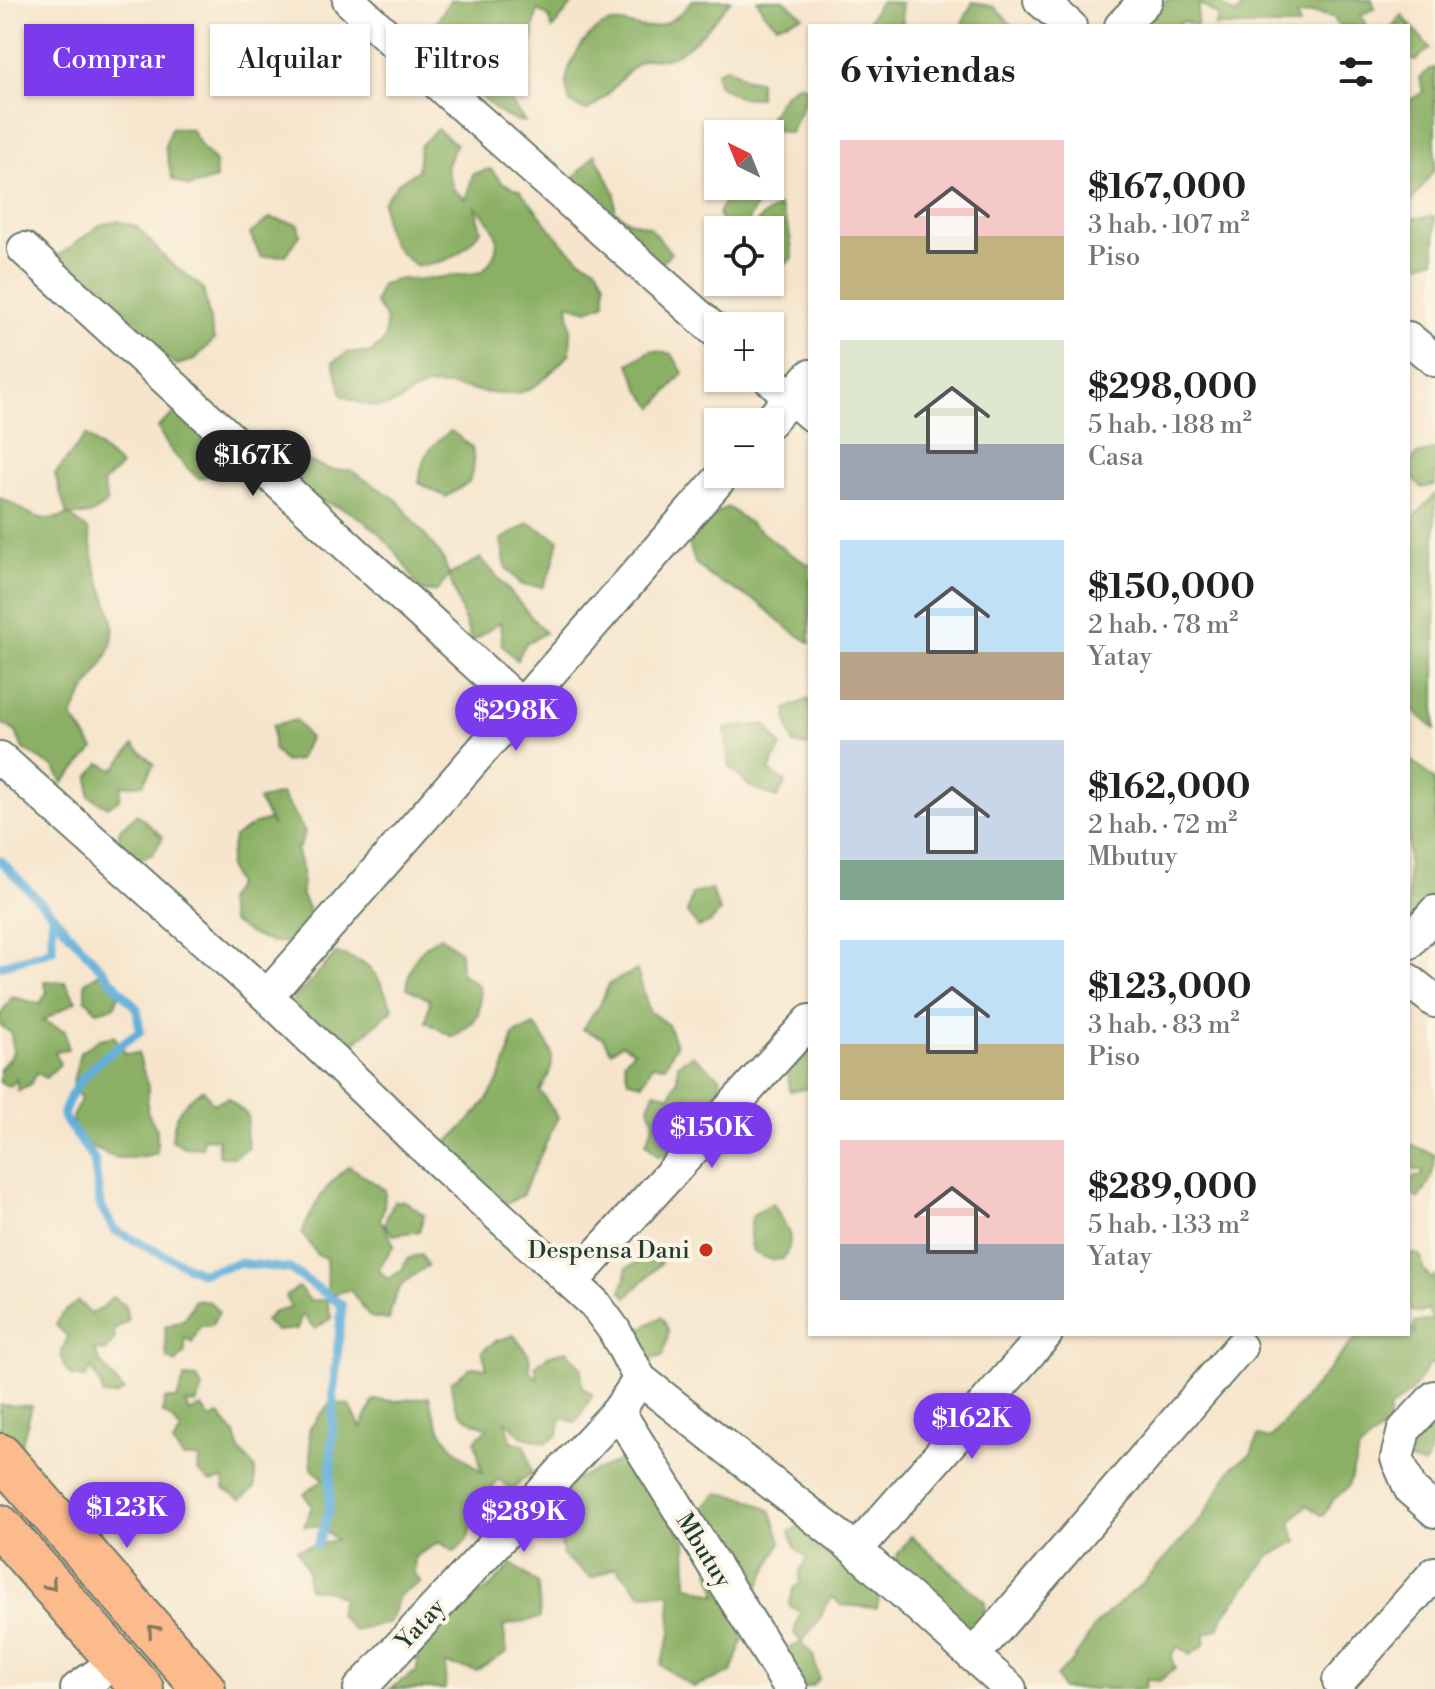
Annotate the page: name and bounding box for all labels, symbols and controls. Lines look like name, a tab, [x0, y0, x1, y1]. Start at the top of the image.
chip: Comprar	[24, 24, 194, 96]
chip: Alquilar	[210, 24, 370, 96]
chip: Filtros	[386, 24, 528, 96]
icon: filters	[1334, 50, 1378, 94]
text: 6 viviendas	[840, 51, 1016, 93]
north arrow	[704, 120, 784, 200]
map controls	[704, 120, 784, 488]
text: $167,000	[1088, 167, 1246, 209]
icon: home	[904, 172, 1000, 268]
text: 3 hab. · 107 m²	[1088, 209, 1250, 241]
button: locate	[704, 216, 784, 296]
text: Piso	[1088, 241, 1140, 273]
button: +	[704, 312, 784, 392]
text: $298,000	[1088, 367, 1257, 409]
icon: home	[904, 372, 1000, 468]
button: −	[704, 408, 784, 488]
text: 5 hab. · 188 m²	[1088, 409, 1252, 441]
pin: $167K	[197, 430, 309, 498]
text: $167K	[214, 440, 292, 472]
text: Casa	[1088, 441, 1144, 473]
text: $150,000	[1088, 567, 1255, 609]
icon: home	[904, 572, 1000, 668]
text: 2 hab. · 78 m²	[1088, 609, 1238, 641]
text: Yatay	[1088, 641, 1152, 673]
pin: $298K	[460, 685, 572, 753]
text: $298K	[473, 695, 559, 727]
text: $162,000	[1088, 767, 1251, 809]
icon: home	[904, 772, 1000, 868]
text: 2 hab. · 72 m²	[1088, 809, 1237, 841]
text: Mbutuy	[1088, 841, 1177, 873]
text: $123,000	[1088, 967, 1252, 1009]
icon: home	[904, 972, 1000, 1068]
text: 3 hab. · 83 m²	[1088, 1009, 1240, 1041]
text: Piso	[1088, 1041, 1140, 1073]
pin: $150K	[656, 1102, 768, 1170]
text: $150K	[670, 1112, 754, 1144]
text: $289,000	[1088, 1167, 1257, 1209]
icon: home	[904, 1172, 1000, 1268]
text: 5 hab. · 133 m²	[1088, 1209, 1249, 1241]
place label: Despensa Dani	[528, 1236, 690, 1266]
marker: Despensa Dani	[697, 1241, 715, 1259]
text: Yatay	[1088, 1241, 1152, 1273]
pin: $162K	[916, 1393, 1028, 1461]
text: $162K	[932, 1403, 1012, 1435]
pin: $123K	[71, 1482, 183, 1550]
pin: $289K	[468, 1486, 580, 1554]
text: $123K	[86, 1492, 168, 1524]
text: $289K	[481, 1496, 567, 1528]
street label: Mbutuy	[669, 1508, 738, 1594]
one-way arrow	[42, 1575, 56, 1590]
street label: Yatay	[388, 1593, 452, 1658]
one-way arrow	[148, 1625, 163, 1640]

